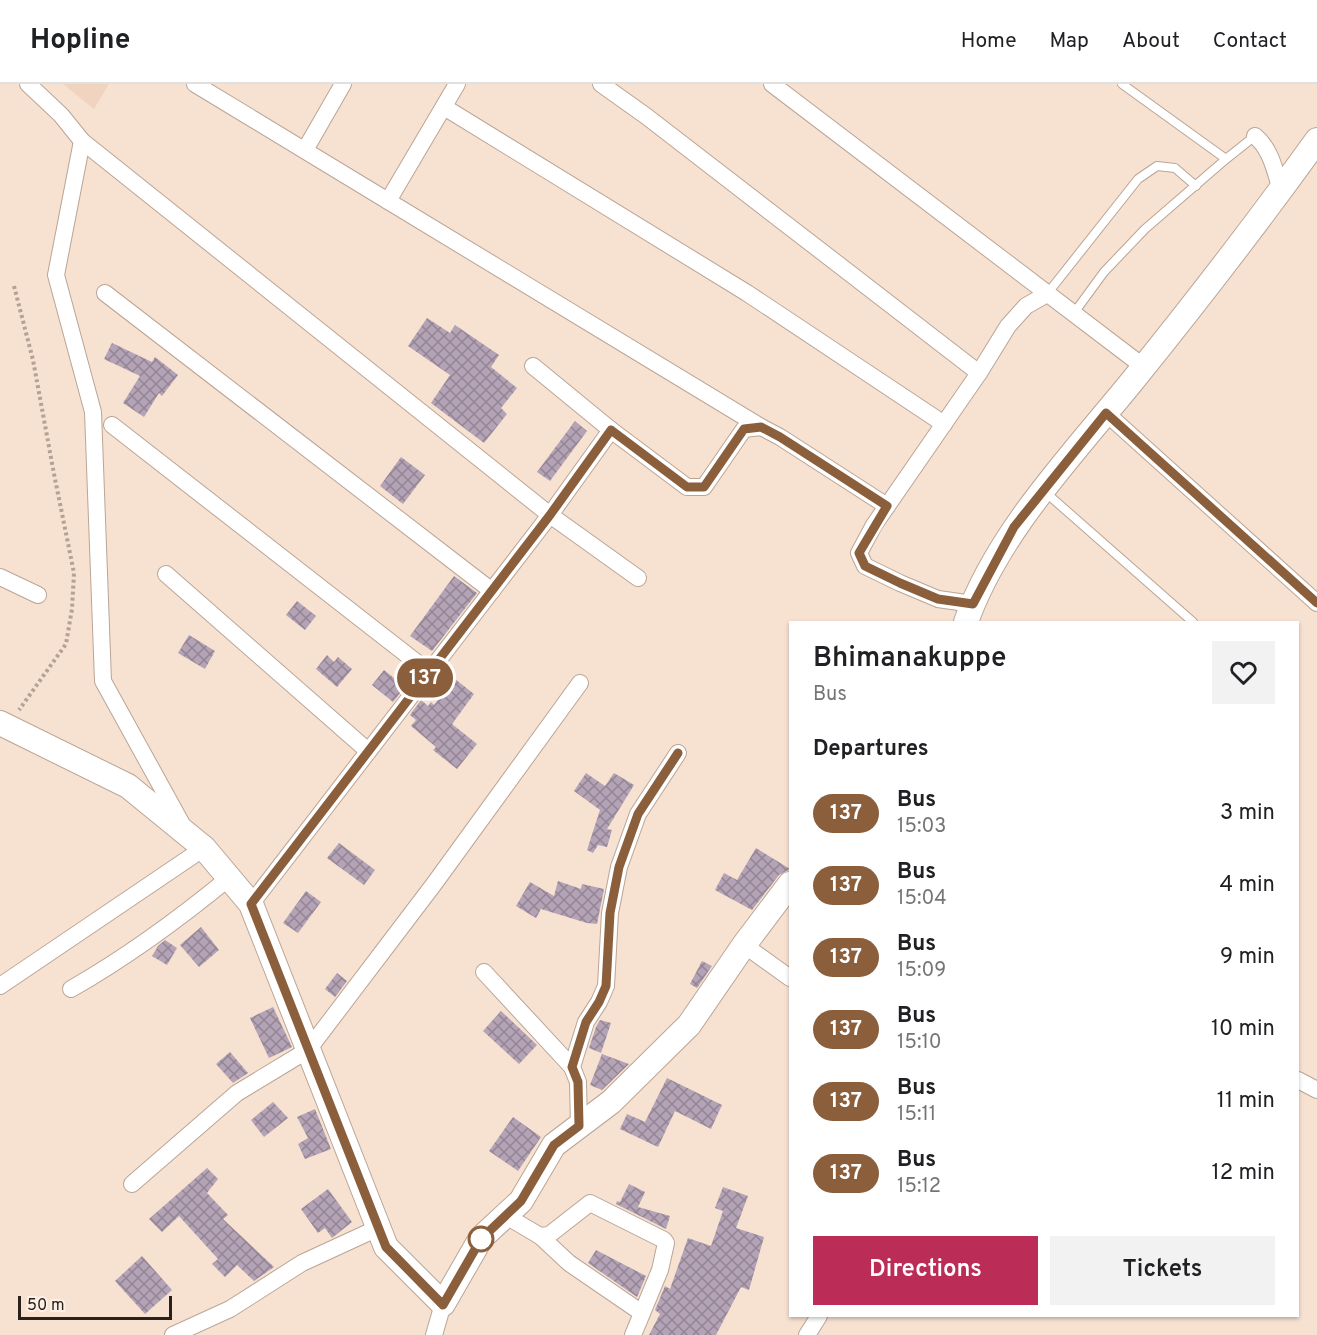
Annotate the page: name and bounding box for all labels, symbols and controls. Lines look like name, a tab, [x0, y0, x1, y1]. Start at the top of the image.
text: Hopline	[30, 23, 130, 59]
text: Home	[961, 28, 1017, 55]
text: Map	[1050, 28, 1089, 55]
text: About	[1122, 28, 1180, 55]
text: Contact	[1213, 28, 1287, 55]
text: Bhimanakuppe	[813, 641, 1006, 677]
button: heart	[1212, 641, 1275, 704]
line badge: 137	[390, 658, 460, 698]
text: 137	[409, 665, 441, 692]
text: Bus	[813, 682, 847, 708]
text: Departures	[813, 736, 929, 763]
text: Bus	[897, 787, 936, 814]
text: 137	[830, 800, 862, 827]
text: 3 min	[1220, 800, 1275, 827]
text: 15:03	[897, 814, 946, 840]
text: Bus	[897, 859, 936, 886]
text: 137	[830, 872, 862, 899]
text: 4 min	[1220, 872, 1275, 899]
text: 15:04	[897, 886, 947, 912]
text: Bus	[897, 931, 936, 958]
text: 137	[830, 944, 862, 971]
text: 9 min	[1220, 944, 1275, 971]
text: 15:09	[897, 958, 946, 984]
text: Bus	[897, 1003, 936, 1030]
text: 137	[830, 1016, 862, 1043]
text: 10 min	[1211, 1016, 1275, 1043]
text: 15:10	[897, 1030, 942, 1056]
text: Bus	[897, 1075, 936, 1102]
text: 137	[830, 1088, 862, 1115]
text: 11 min	[1217, 1088, 1275, 1115]
text: 15:11	[897, 1102, 936, 1128]
text: Bus	[897, 1147, 936, 1174]
text: 137	[830, 1160, 862, 1187]
text: 12 min	[1212, 1160, 1275, 1187]
text: 15:12	[897, 1174, 941, 1200]
unlabelled marker	[468, 1226, 494, 1252]
button: Directions	[813, 1236, 1038, 1305]
button: Tickets	[1050, 1236, 1275, 1305]
scale bar	[18, 1293, 172, 1320]
text: 50 m	[27, 1296, 65, 1316]

